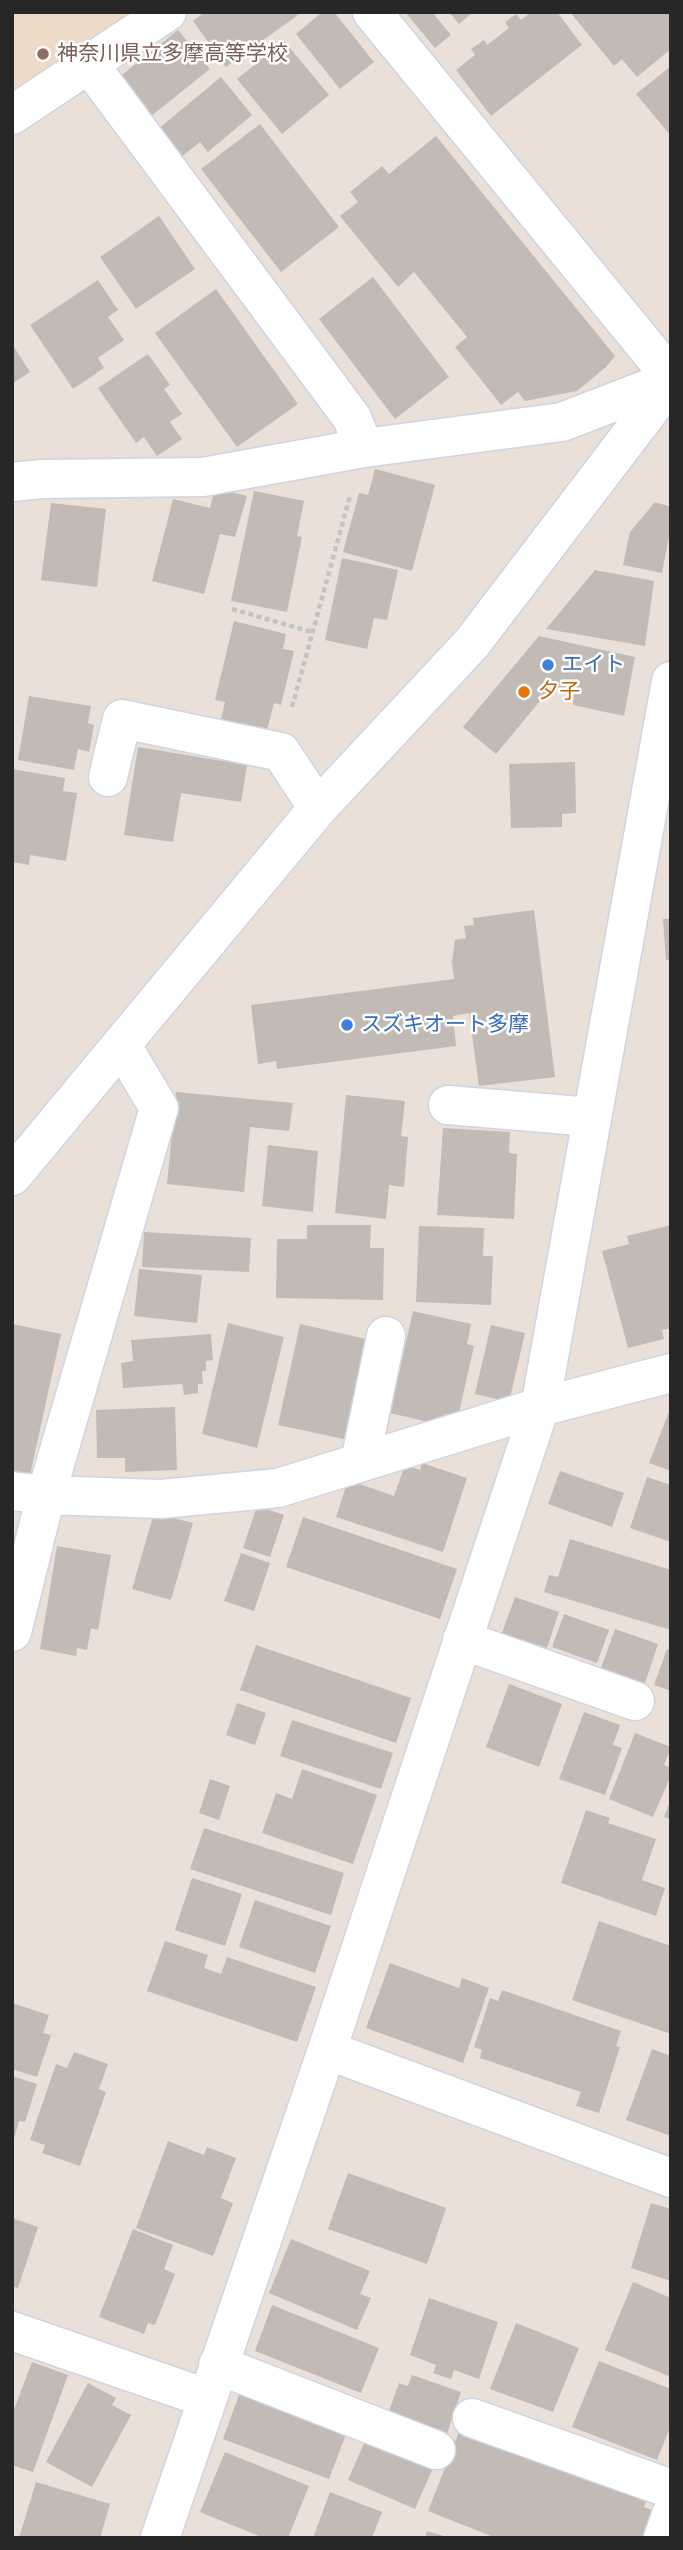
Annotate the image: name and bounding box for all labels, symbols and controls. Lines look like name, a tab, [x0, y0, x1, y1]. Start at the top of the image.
place label: 神奈川県立多摩高等学校	[57, 41, 288, 67]
marker: 神奈川県立多摩高等学校	[35, 46, 51, 62]
place label: エイト	[562, 652, 625, 678]
marker: エイト	[540, 657, 556, 673]
place label: 夕子	[538, 679, 580, 705]
marker: 夕子	[516, 684, 532, 700]
place label: スズキオート多摩	[361, 1012, 529, 1038]
marker: スズキオート多摩	[339, 1017, 355, 1033]

